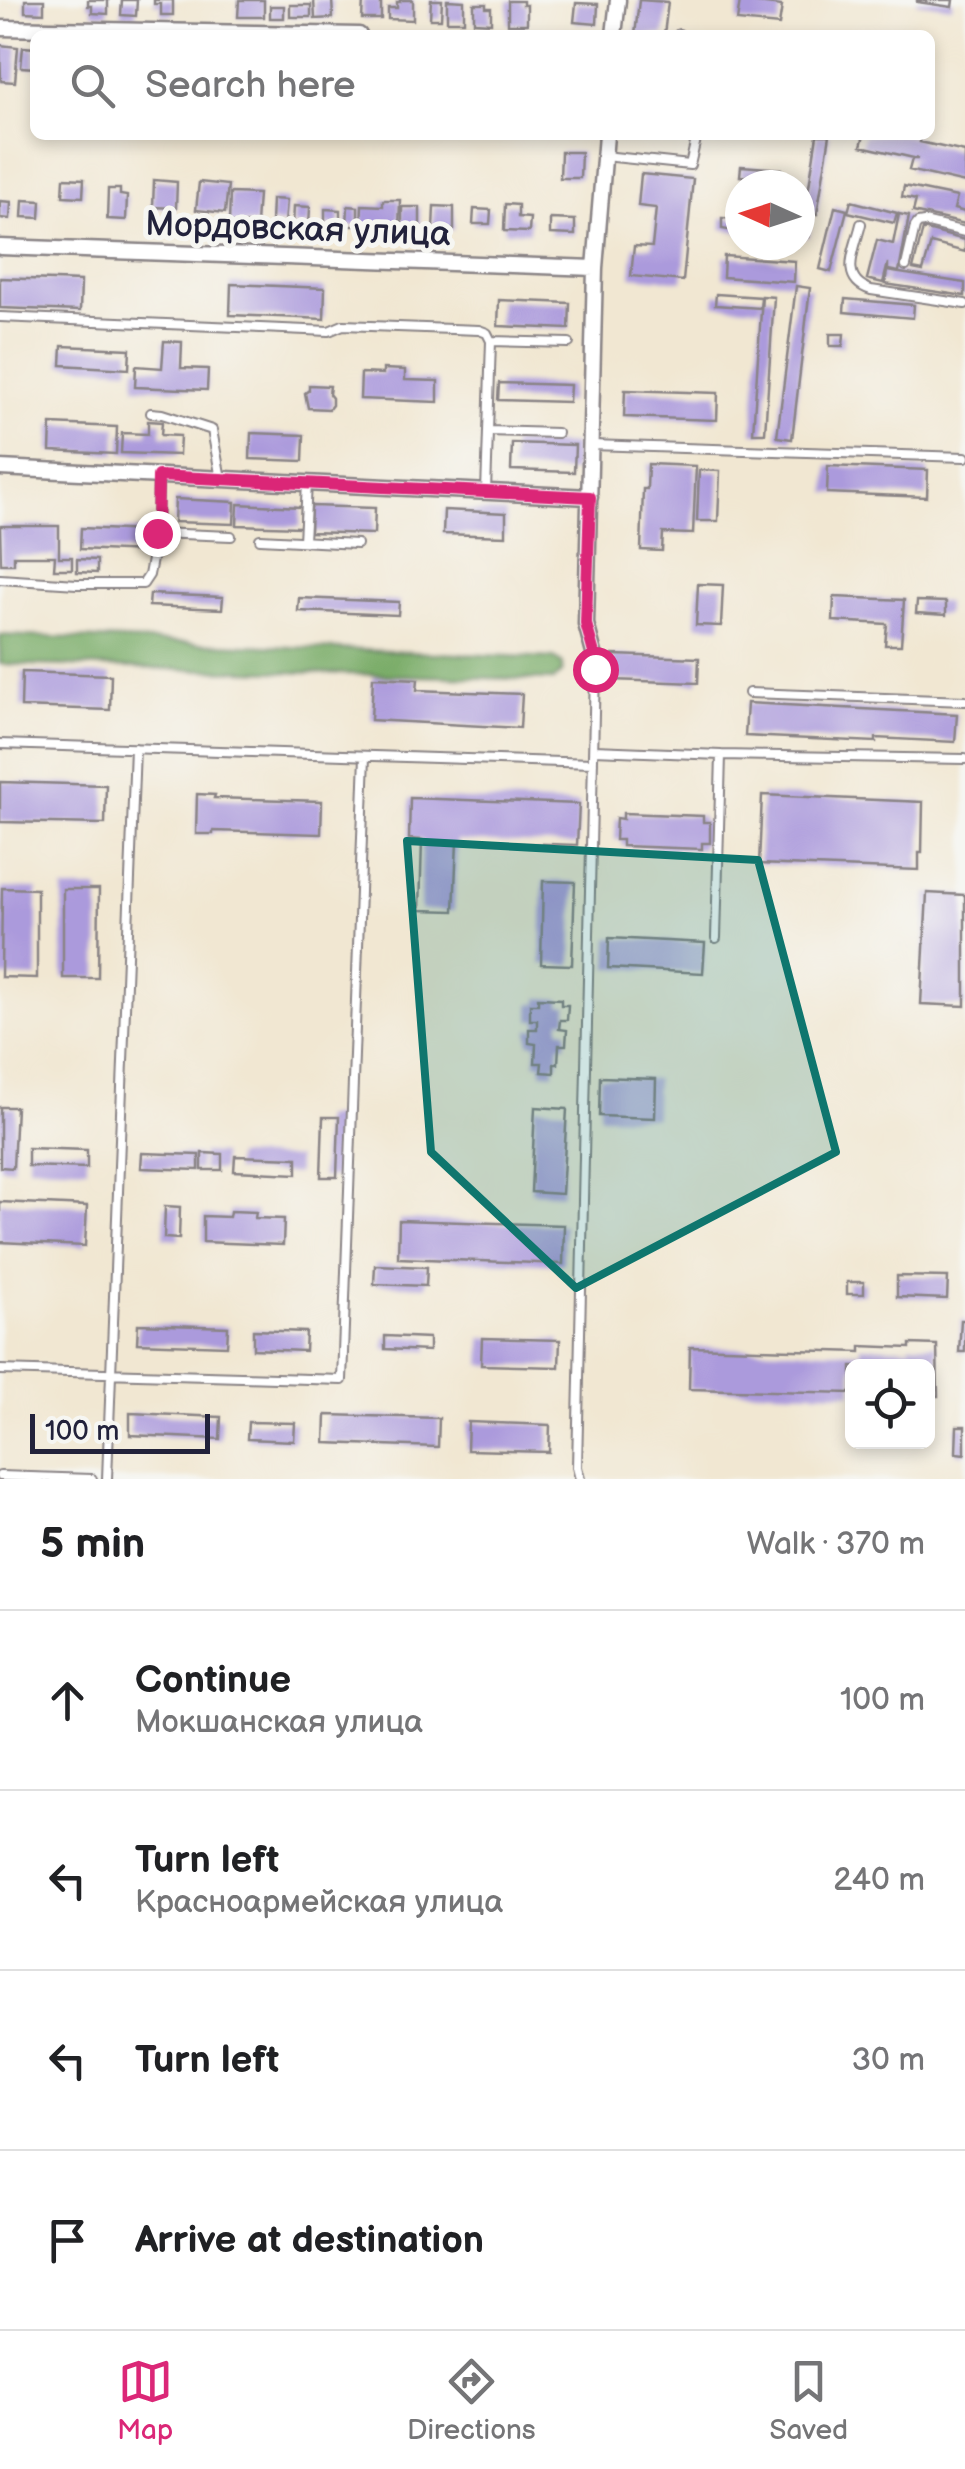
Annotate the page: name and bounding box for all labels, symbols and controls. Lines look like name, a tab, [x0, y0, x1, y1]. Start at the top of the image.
search box	[30, 30, 935, 140]
icon: search	[65, 58, 120, 113]
text: Search here	[145, 63, 356, 108]
north arrow	[725, 170, 815, 260]
street label: Мордовская улица	[144, 203, 452, 256]
route end	[135, 511, 181, 557]
route start	[573, 647, 619, 693]
map controls	[845, 1359, 935, 1449]
button: locate	[845, 1359, 935, 1449]
scale bar	[30, 1409, 210, 1454]
text: 100 m	[45, 1415, 119, 1448]
text: 5 min	[40, 1519, 145, 1570]
text: Walk · 370 m	[747, 1525, 925, 1564]
text: Continue	[135, 1658, 291, 1703]
icon: ahead	[40, 1673, 95, 1728]
text: 100 m	[840, 1681, 925, 1720]
text: Мокшанская улица	[135, 1703, 423, 1742]
text: Turn left	[135, 1838, 279, 1883]
icon: left	[40, 1853, 95, 1908]
text: 240 m	[833, 1861, 925, 1900]
text: Красноармейская улица	[135, 1883, 503, 1922]
icon: left	[40, 2033, 95, 2088]
text: Turn left	[135, 2038, 279, 2083]
text: 30 m	[851, 2041, 925, 2080]
icon: arrive	[40, 2213, 95, 2268]
text: Arrive at destination	[135, 2218, 484, 2263]
tab: Map	[117, 2354, 173, 2447]
tab: Directions	[407, 2354, 536, 2447]
tab: Saved	[770, 2354, 848, 2447]

